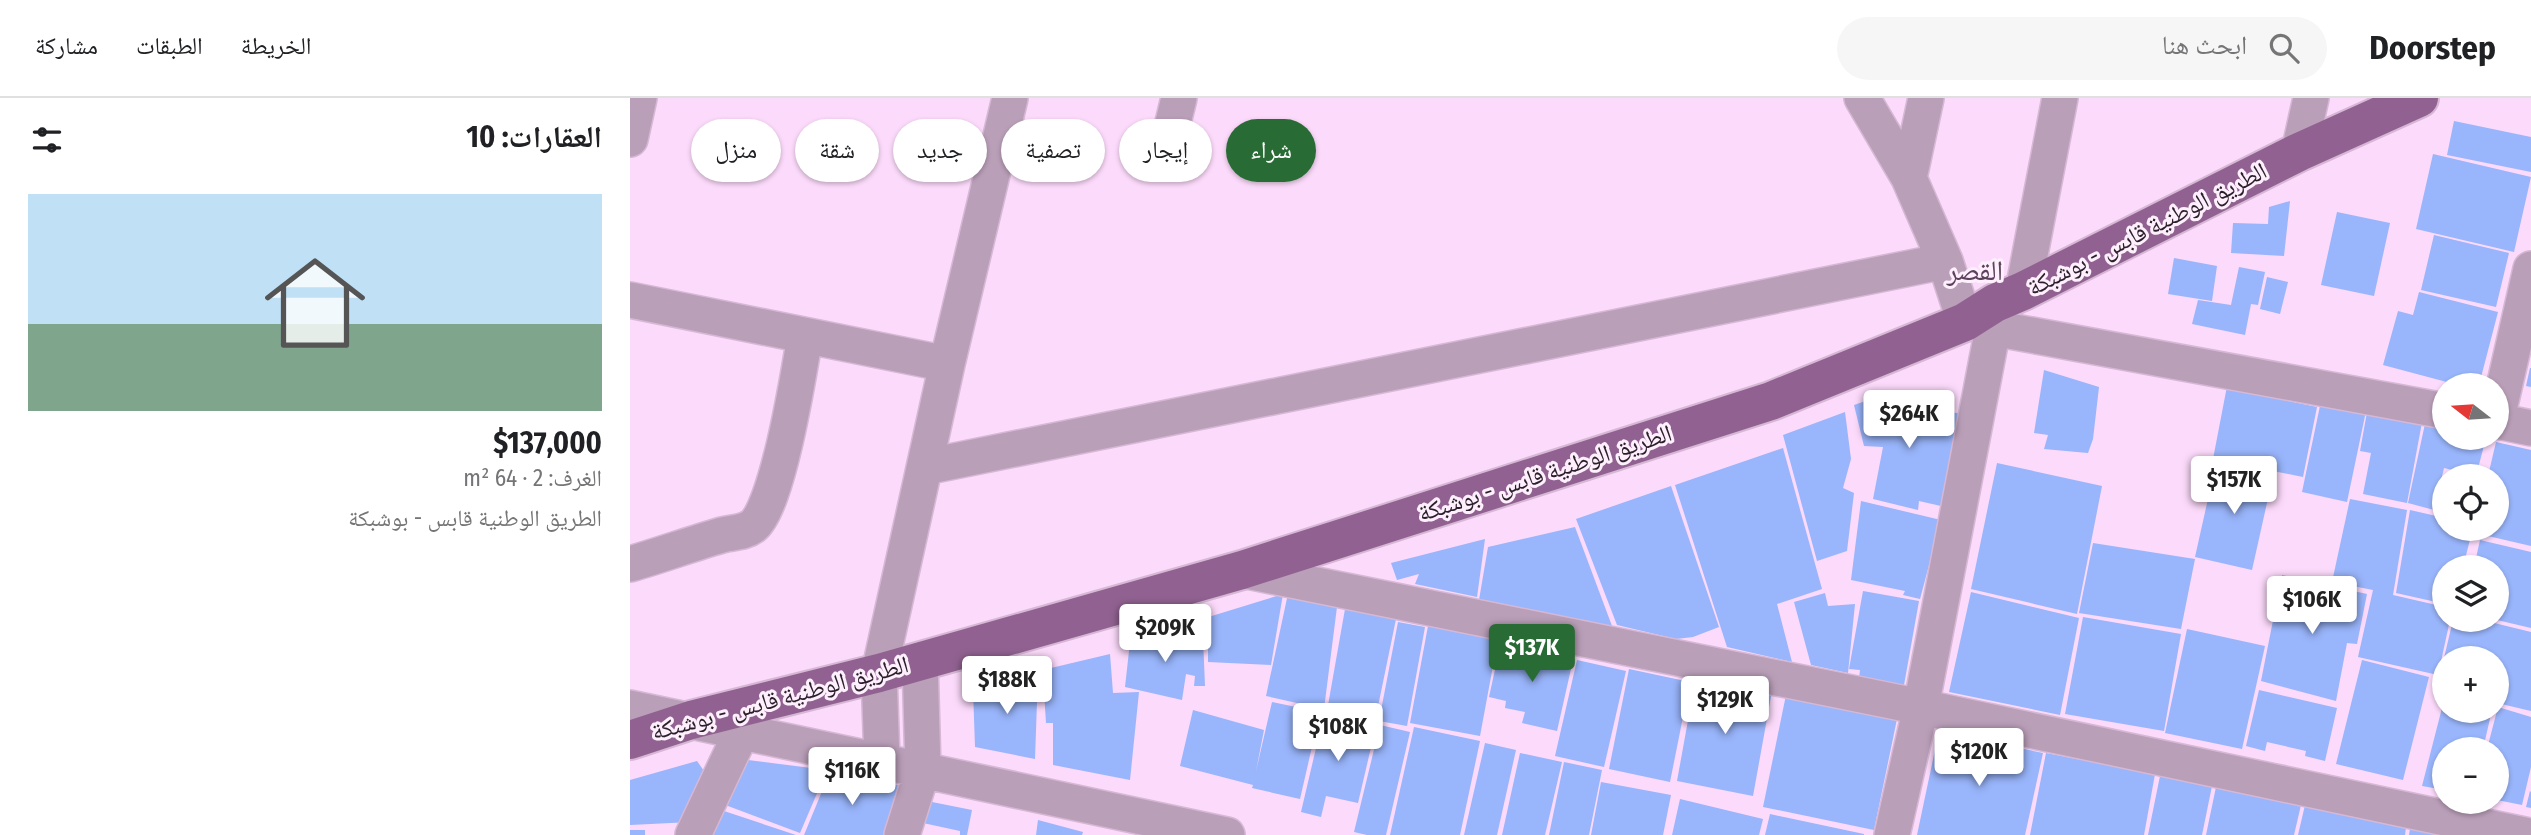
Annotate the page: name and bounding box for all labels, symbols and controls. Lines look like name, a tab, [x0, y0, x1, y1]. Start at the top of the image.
search box	[1837, 17, 2327, 80]
text: Doorstep	[2369, 28, 2496, 68]
icon: search	[2265, 29, 2303, 67]
text: ابحث هنا	[2162, 30, 2247, 61]
text: مشاركة	[35, 32, 98, 60]
text: الطبقات	[136, 32, 203, 60]
text: الخريطة	[241, 32, 311, 60]
text: العقارات: 10	[466, 119, 602, 155]
chip: منزل	[691, 119, 781, 182]
chip: شقة	[795, 119, 879, 182]
chip: جديد	[893, 119, 987, 182]
chip: تصفية	[1001, 119, 1105, 182]
chip: إيجار	[1119, 119, 1212, 182]
chip: شراء	[1226, 119, 1316, 182]
icon: filters	[28, 121, 66, 159]
street label: الطريق الوطنية قابس - بوشبكة	[2023, 156, 2271, 302]
icon: home	[252, 240, 378, 366]
district label: القصر	[1946, 254, 2003, 287]
north arrow	[2432, 373, 2510, 450]
map controls	[2432, 373, 2509, 814]
pin: $264K	[1860, 390, 1958, 450]
text: $264K	[1879, 399, 1939, 427]
street label: الطريق الوطنية قابس - بوشبكة	[1415, 419, 1675, 527]
text: $137,000	[493, 425, 602, 461]
pin: $157K	[2185, 456, 2283, 516]
text: الغرف: 2 · 64 m²	[463, 464, 602, 492]
button: locate	[2432, 464, 2509, 541]
text: $157K	[2207, 465, 2261, 493]
text: الطريق الوطنية قابس - بوشبكة	[348, 504, 602, 532]
button: layers	[2432, 555, 2509, 632]
pin: $106K	[2263, 576, 2361, 636]
text: $106K	[2283, 585, 2341, 613]
pin: $209K	[1116, 604, 1214, 664]
text: $209K	[1135, 613, 1195, 641]
pin: $137K	[1483, 624, 1581, 684]
text: $137K	[1505, 633, 1559, 661]
button: +	[2432, 646, 2509, 723]
street label: الطريق الوطنية قابس - بوشبكة	[649, 650, 911, 746]
pin: $188K	[958, 656, 1056, 716]
text: $188K	[978, 665, 1036, 693]
pin: $129K	[1676, 676, 1774, 736]
text: $129K	[1697, 685, 1753, 713]
pin: $108K	[1289, 704, 1387, 763]
text: $108K	[1309, 712, 1367, 740]
pin: $120K	[1930, 728, 2028, 788]
text: $120K	[1951, 737, 2007, 765]
button: −	[2432, 737, 2509, 814]
pin: $116K	[803, 748, 901, 807]
text: $116K	[824, 756, 880, 784]

